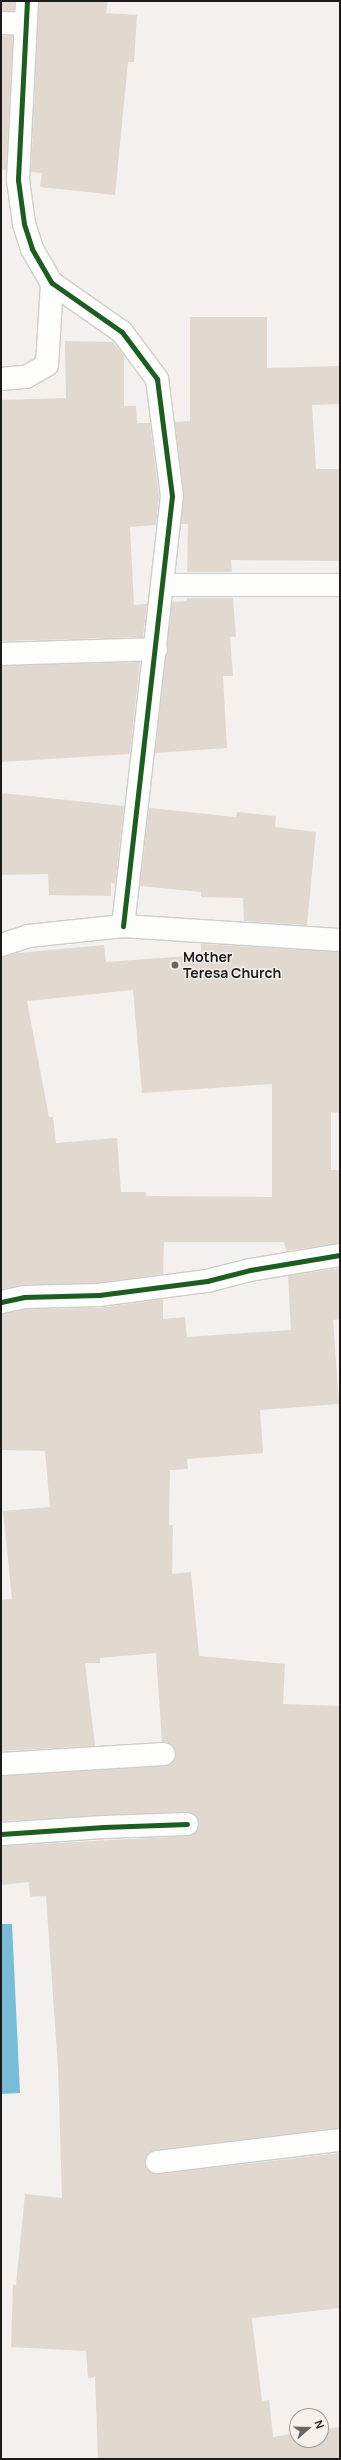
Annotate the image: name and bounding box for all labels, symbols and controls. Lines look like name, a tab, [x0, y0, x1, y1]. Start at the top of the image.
place label: Mother Teresa Church	[183, 949, 281, 982]
marker: Mother Teresa Church	[170, 960, 180, 970]
north arrow	[289, 2408, 329, 2448]
text: N	[311, 2418, 328, 2430]

